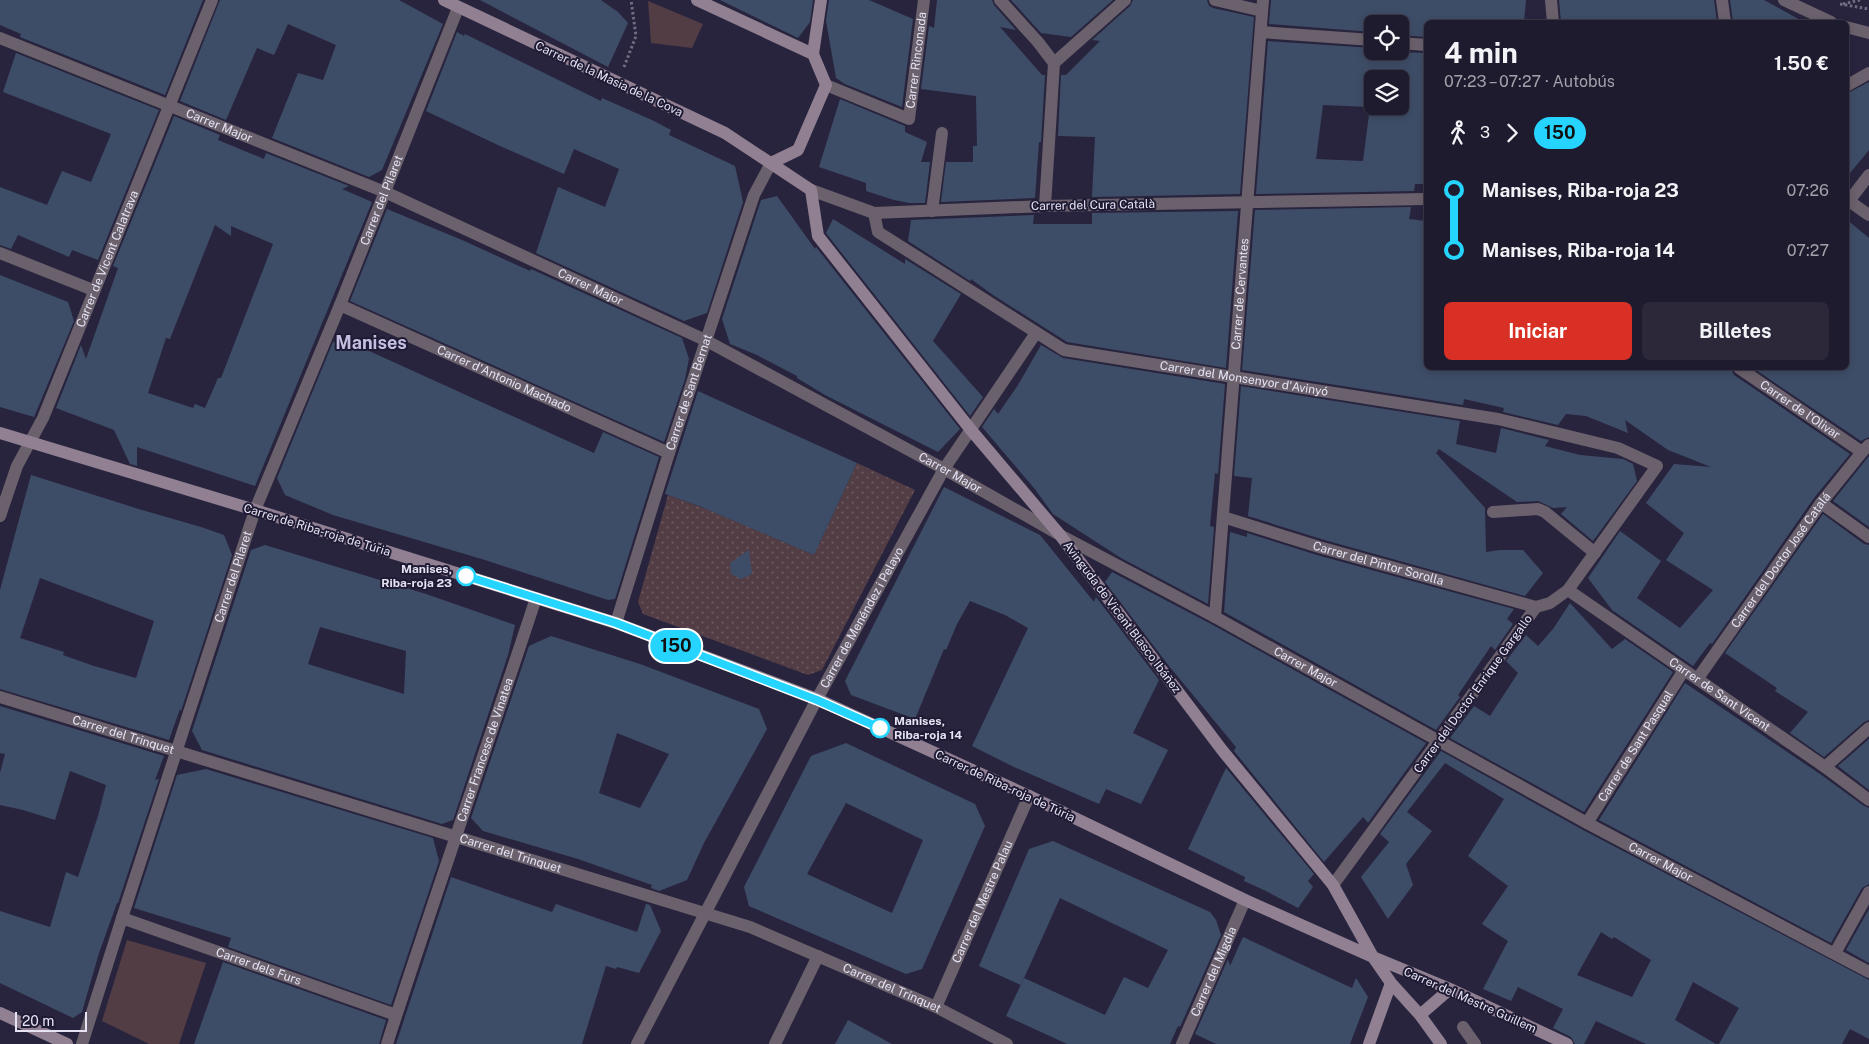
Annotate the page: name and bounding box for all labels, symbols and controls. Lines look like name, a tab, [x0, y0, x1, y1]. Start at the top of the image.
street label: Carrer Rinconada	[903, 11, 929, 109]
map controls	[1364, 15, 1409, 115]
button: locate	[1364, 15, 1409, 60]
text: 4 min	[1444, 36, 1518, 69]
street label: Carrer de la Masia de la Cova	[533, 39, 685, 119]
text: 1.50 €	[1774, 52, 1829, 74]
button: layers	[1364, 70, 1409, 115]
text: 07:23 – 07:27 · Autobús	[1444, 72, 1615, 91]
street label: Carrer Major	[184, 106, 255, 145]
icon: walk	[1444, 119, 1472, 147]
icon: forward	[1498, 119, 1526, 147]
text: 150	[1544, 122, 1576, 143]
text: 3	[1480, 123, 1490, 142]
street label: Carrer del Pilaret	[357, 153, 406, 247]
text: Manises, Riba-roja 23	[1482, 179, 1679, 201]
text: 07:26	[1786, 181, 1829, 200]
street label: Carrer de Vicent Calatrava	[73, 188, 141, 329]
street label: Carrer del Cura Català	[1031, 197, 1155, 213]
street label: Carrer de Cervantes	[1229, 238, 1251, 350]
text: Manises, Riba-roja 14	[1482, 239, 1675, 261]
text: 07:27	[1787, 241, 1829, 260]
street label: Carrer Major	[556, 266, 626, 308]
button: Iniciar	[1444, 302, 1632, 360]
button: Billetes	[1642, 302, 1829, 360]
district label: Manises	[335, 332, 407, 353]
street label: Carrer de Sant Bernat	[663, 332, 715, 452]
street label: Carrer d'Antonio Machado	[435, 343, 574, 415]
street label: Carrer del Monsenyor d'Avinyó	[1159, 358, 1329, 399]
street label: Carrer de l'Olivar	[1757, 377, 1843, 442]
street label: Carrer Major	[916, 450, 985, 496]
street label: Carrer del Doctor José Catalá	[1728, 490, 1834, 631]
street label: Carrer de Riba-roja de Túria	[242, 501, 392, 559]
street label: Carrer del Pilaret	[212, 529, 255, 625]
street label: Avinguda de Vicent Blasco Ibáñez	[1060, 538, 1184, 696]
street label: Carrer del Pintor Sorolla	[1311, 538, 1445, 588]
street label: Carrer de Menéndez i Pelayo	[817, 544, 907, 691]
place label: Manises, Riba-roja 23	[381, 562, 452, 590]
marker: Manises, Riba-roja 23	[456, 566, 476, 586]
street label: Carrer del Doctor Enrique Gargallo	[1411, 612, 1535, 776]
line badge: 150	[647, 630, 705, 662]
text: 150	[660, 635, 692, 656]
street label: Carrer Major	[1271, 644, 1340, 690]
street label: Carrer de Sant Vicent	[1666, 655, 1773, 734]
street label: Carrer Francesc de Vinatea	[454, 676, 516, 824]
street label: Carrer de Sant Pasqual	[1595, 688, 1676, 804]
street label: Carrer del Trinquet	[71, 713, 176, 757]
place label: Manises, Riba-roja 14	[894, 714, 962, 742]
marker: Manises, Riba-roja 14	[870, 718, 890, 738]
street label: Carrer de Riba-roja de Túria	[933, 747, 1077, 825]
street label: Carrer del Trinquet	[458, 831, 563, 876]
street label: Carrer del Mestre Palau	[949, 838, 1016, 965]
street label: Carrer Major	[1626, 839, 1695, 885]
street label: Carrer del Migdia	[1188, 925, 1239, 1019]
street label: Carrer dels Furs	[214, 945, 303, 988]
street label: Carrer del Trinquet	[841, 961, 944, 1016]
street label: Carrer del Mestre Guillem	[1401, 964, 1539, 1036]
scale bar	[15, 1009, 88, 1032]
text: 20 m	[22, 1013, 54, 1029]

